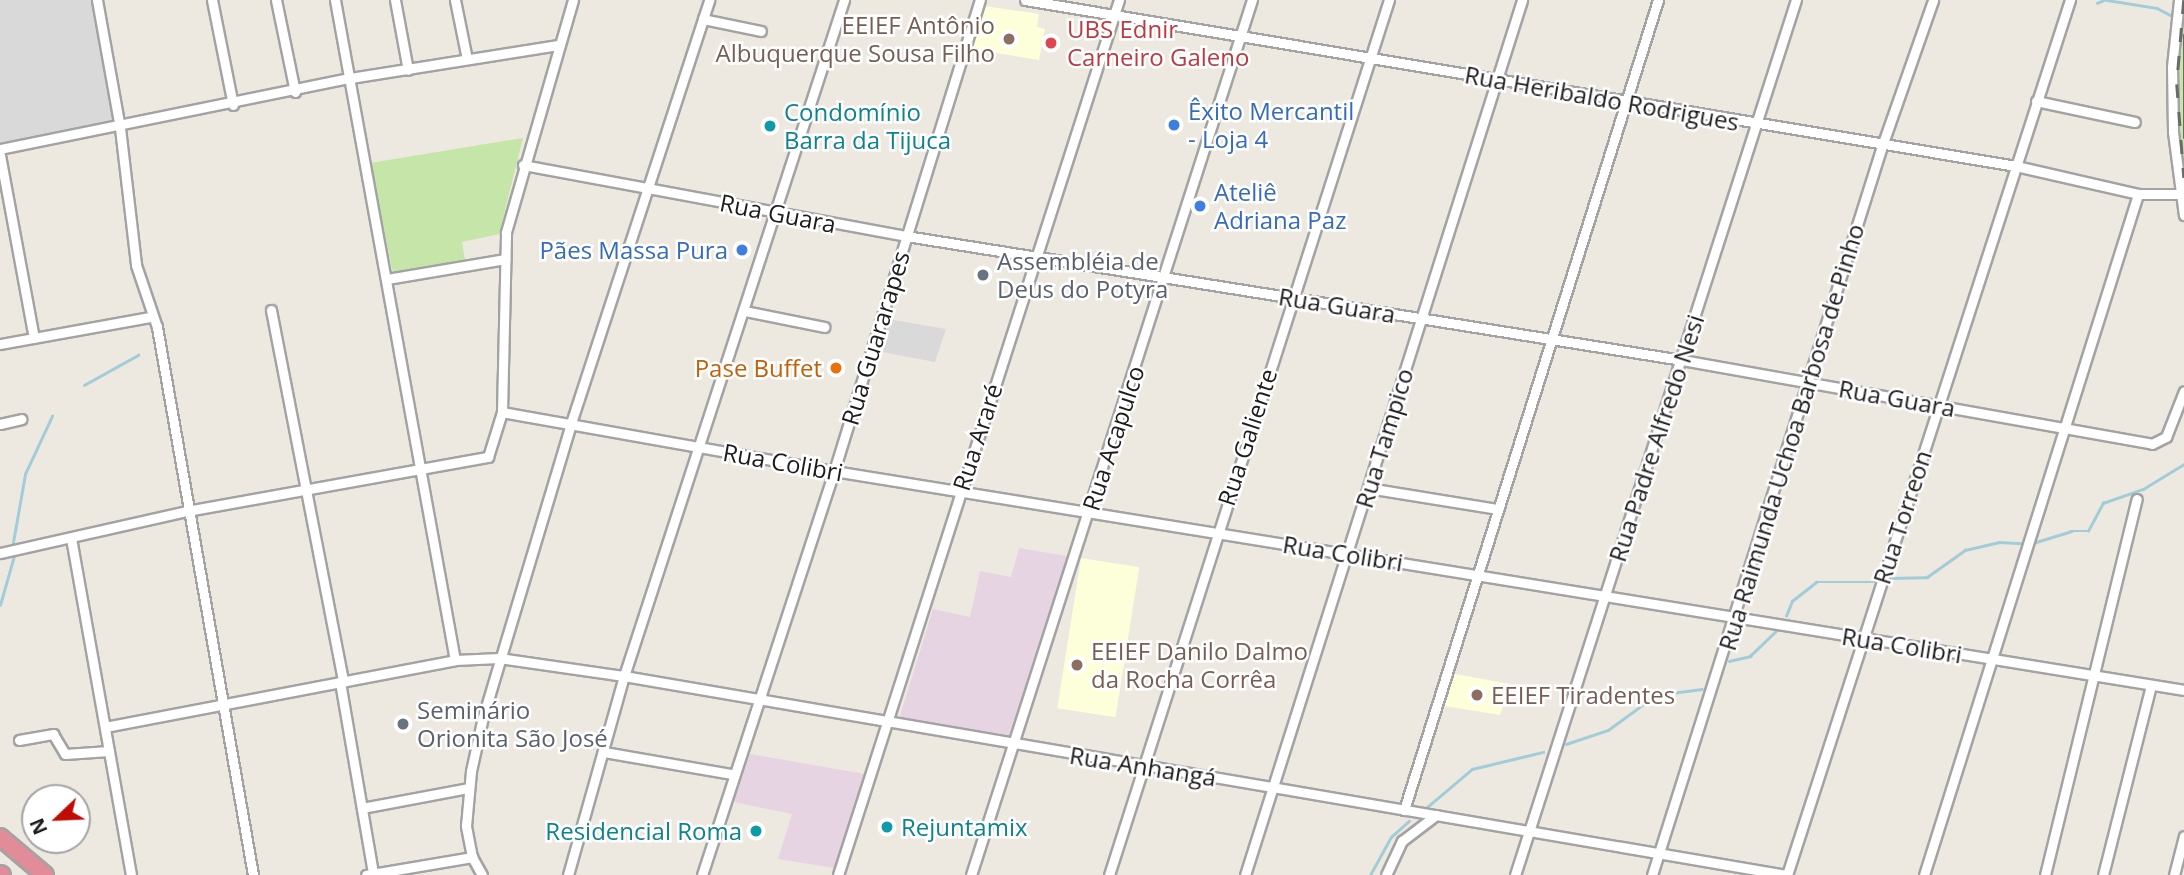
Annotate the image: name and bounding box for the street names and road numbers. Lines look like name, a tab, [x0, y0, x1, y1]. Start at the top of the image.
street label: Rua Heribaldo Rodrigues	[1463, 60, 1741, 136]
street label: Rua Guara	[717, 188, 839, 238]
street label: Rua Raimunda Uchoa Barbosa de Pinho	[1712, 220, 1870, 654]
street label: Rua Guararapes	[835, 247, 915, 429]
street label: Rua Guara	[1277, 282, 1397, 328]
street label: Rua Padre Alfredo Nesi	[1602, 311, 1710, 565]
street label: Rua Acapulco	[1076, 362, 1150, 514]
street label: Rua Galiente	[1211, 365, 1283, 509]
street label: Rua Tampico	[1349, 365, 1419, 511]
street label: Rua Guara	[1837, 374, 1957, 422]
street label: Rua Araré	[946, 380, 1008, 494]
street label: Rua Colibri	[721, 437, 845, 487]
street label: Rua Torreon	[1867, 446, 1937, 588]
street label: Rua Colibri	[1281, 529, 1405, 577]
street label: Rua Colibri	[1840, 621, 1964, 669]
street label: Rua Anhangá	[1068, 740, 1218, 792]

